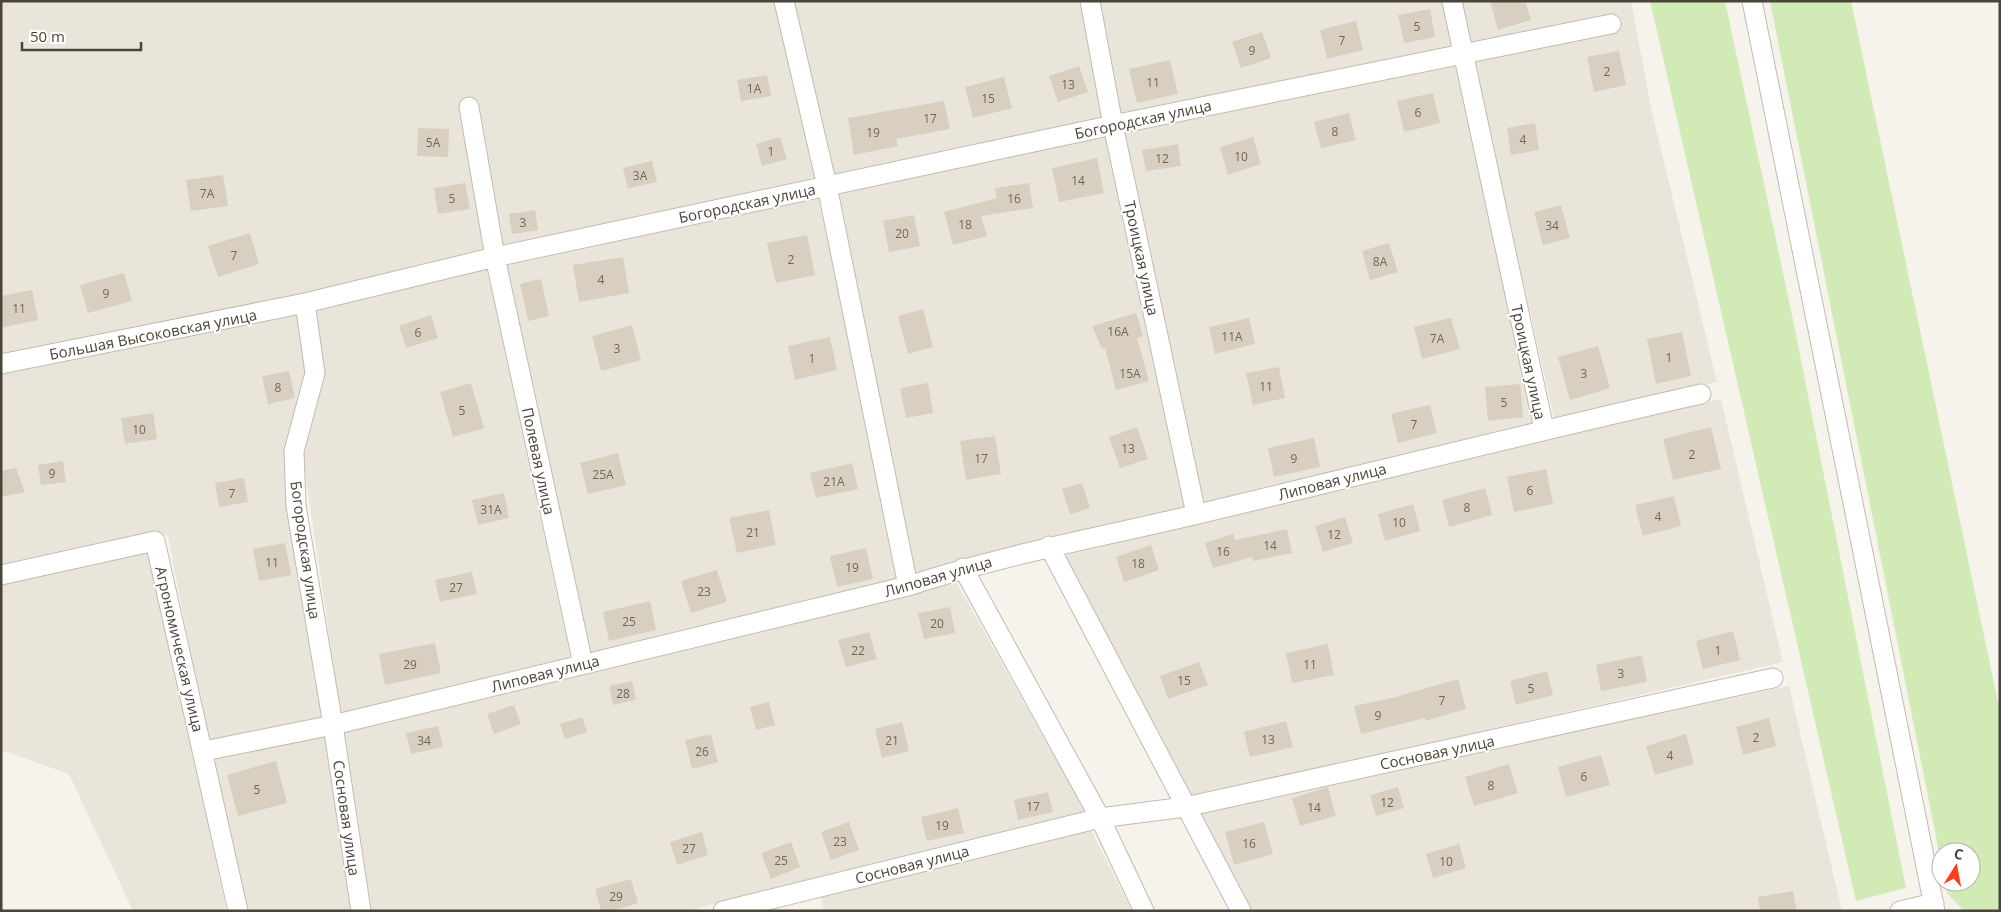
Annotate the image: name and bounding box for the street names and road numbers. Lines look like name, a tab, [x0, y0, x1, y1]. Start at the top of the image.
street label: Богородская улица	[1073, 95, 1213, 143]
street label: Богородская улица	[677, 179, 817, 227]
street label: Троицкая улица	[1120, 199, 1164, 317]
street label: Троицкая улица	[1507, 303, 1551, 421]
street label: Большая Высоковская улица	[47, 304, 259, 364]
street label: Полевая улица	[518, 405, 560, 517]
street label: Липовая улица	[1276, 458, 1388, 504]
street label: Богородская улица	[286, 480, 326, 620]
street label: Липовая улица	[882, 551, 994, 601]
street label: Агрономическая улица	[151, 564, 209, 734]
street label: Липовая улица	[489, 650, 601, 696]
street label: Сосновая улица	[1378, 730, 1496, 774]
street label: Сосновая улица	[329, 759, 365, 877]
street label: Сосновая улица	[853, 840, 971, 888]

